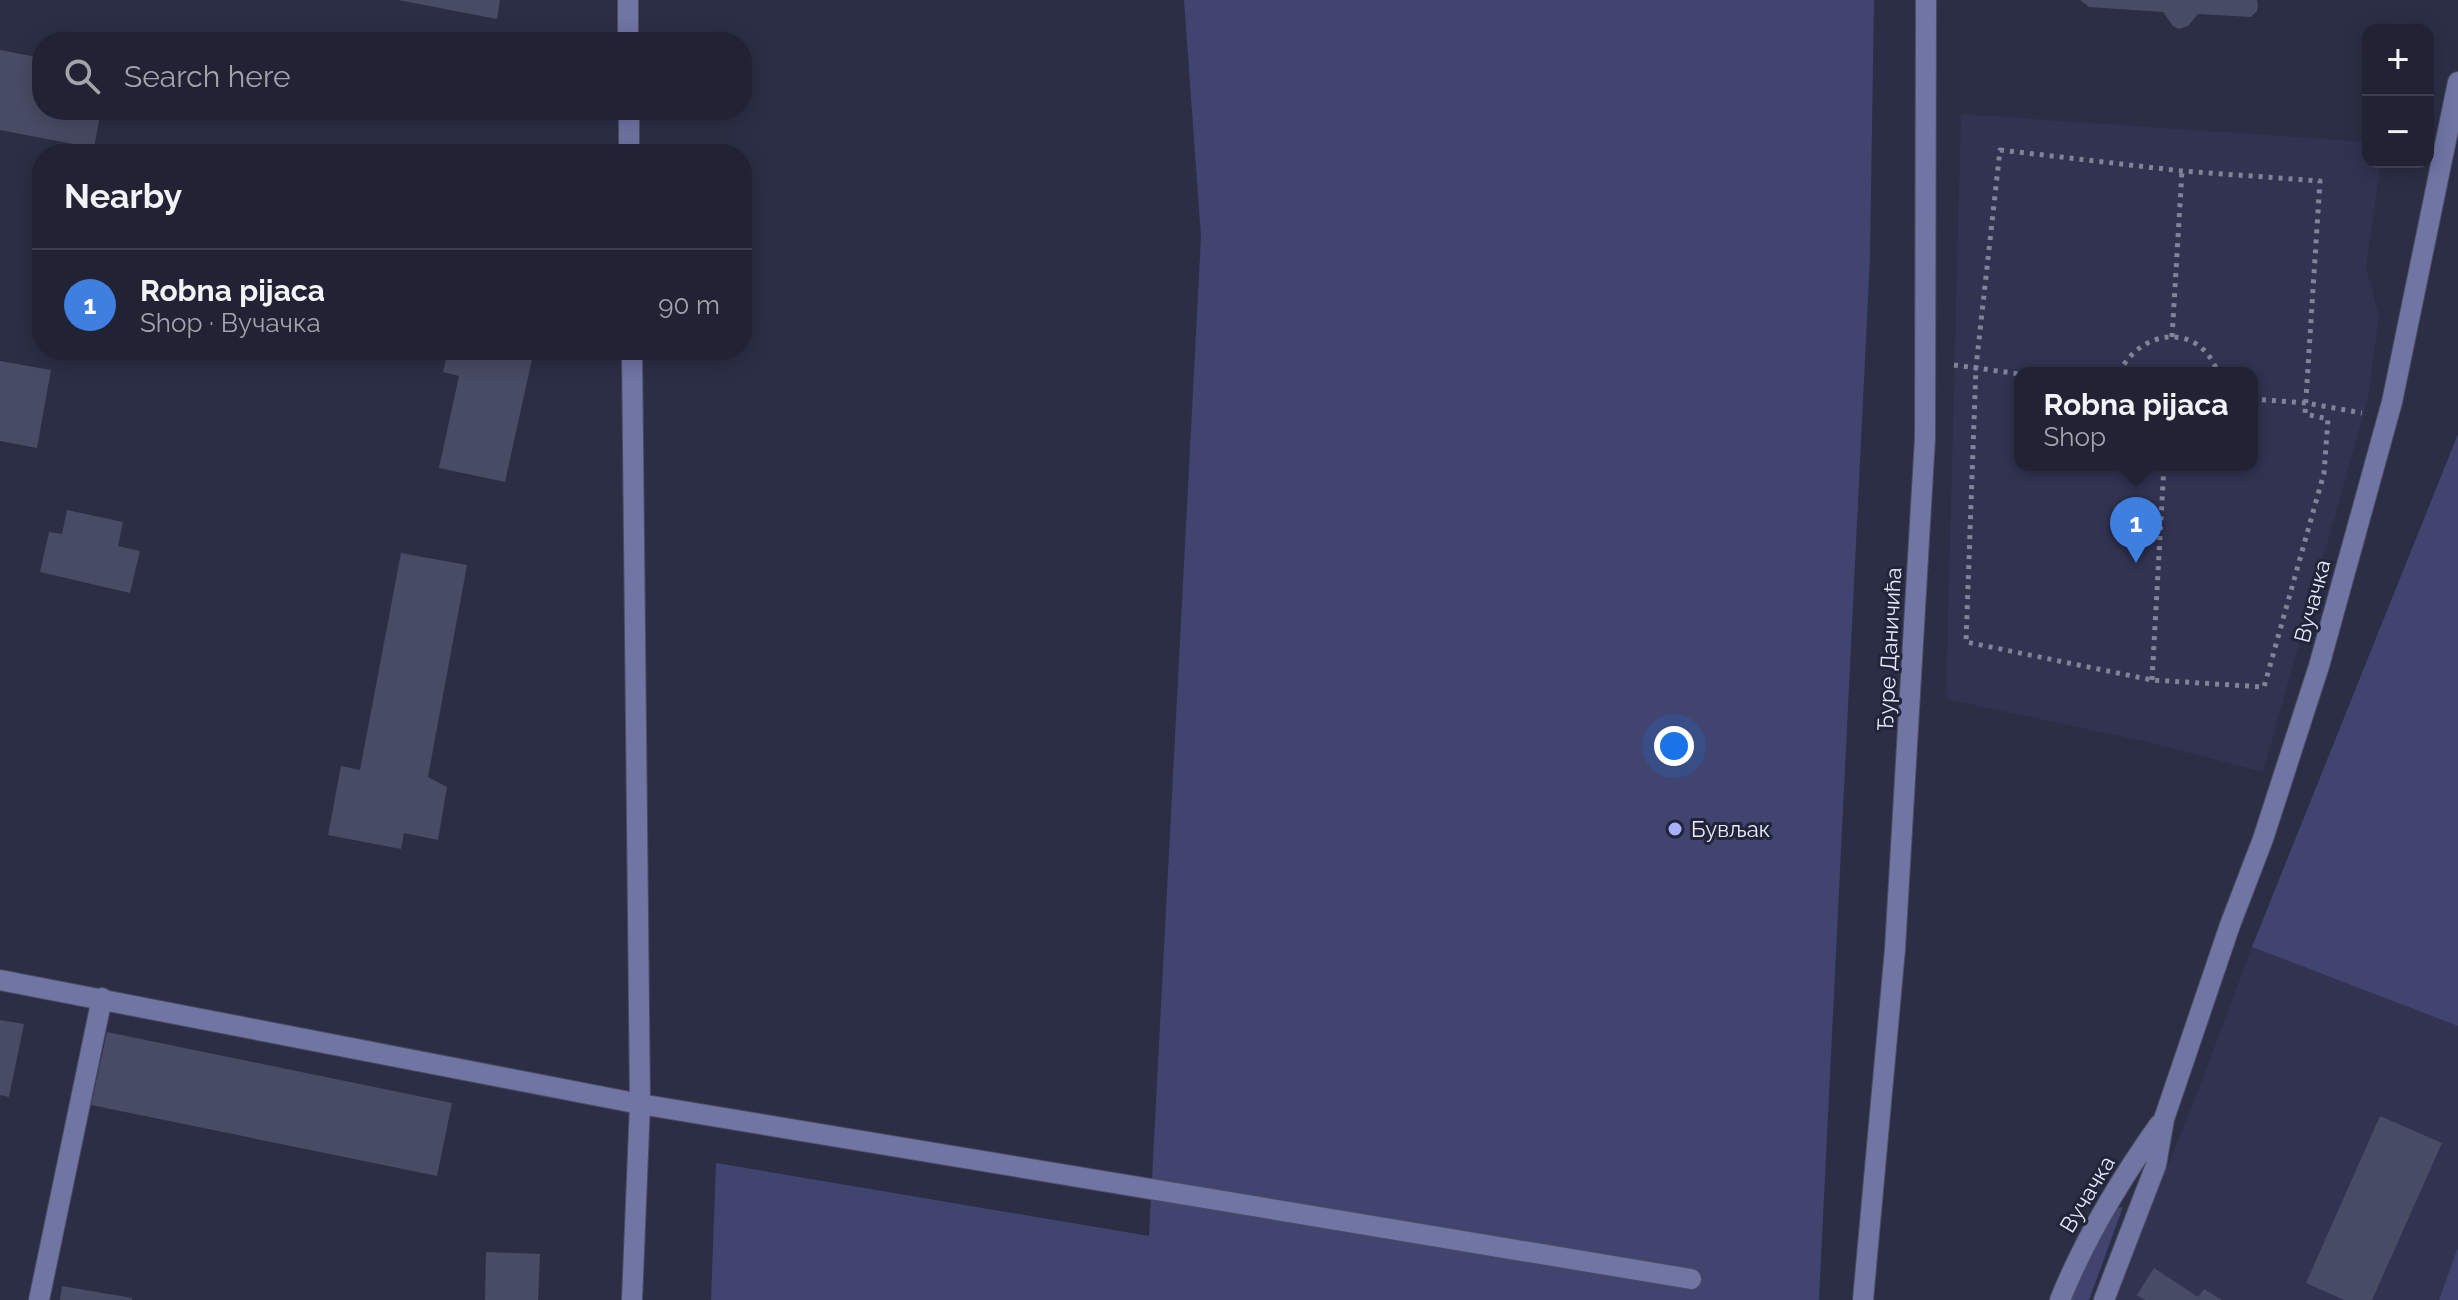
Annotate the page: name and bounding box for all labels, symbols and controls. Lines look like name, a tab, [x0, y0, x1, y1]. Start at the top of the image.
map controls	[2362, 24, 2434, 168]
button: +	[2362, 24, 2434, 96]
search box	[32, 32, 752, 120]
icon: search	[60, 54, 104, 98]
text: Search here	[124, 59, 291, 94]
button: −	[2362, 96, 2434, 168]
text: Nearby	[64, 176, 182, 216]
text: Robna pijaca	[140, 273, 325, 308]
text: 1	[84, 290, 96, 320]
text: 90 m	[658, 290, 720, 320]
text: Shop · Вучачка	[140, 308, 321, 338]
popup	[2014, 367, 2258, 471]
text: Robna pijaca	[2043, 387, 2229, 422]
text: Shop	[2043, 422, 2106, 452]
pin: 1	[2110, 497, 2162, 563]
street label: Вучачка	[2288, 557, 2336, 645]
street label: Ђуре Даничића	[1872, 567, 1906, 731]
your location	[1654, 726, 1694, 766]
place label: Бувљак	[1691, 816, 1770, 842]
marker: Бувљак	[1666, 820, 1684, 838]
street label: Вучачка	[2054, 1151, 2120, 1237]

